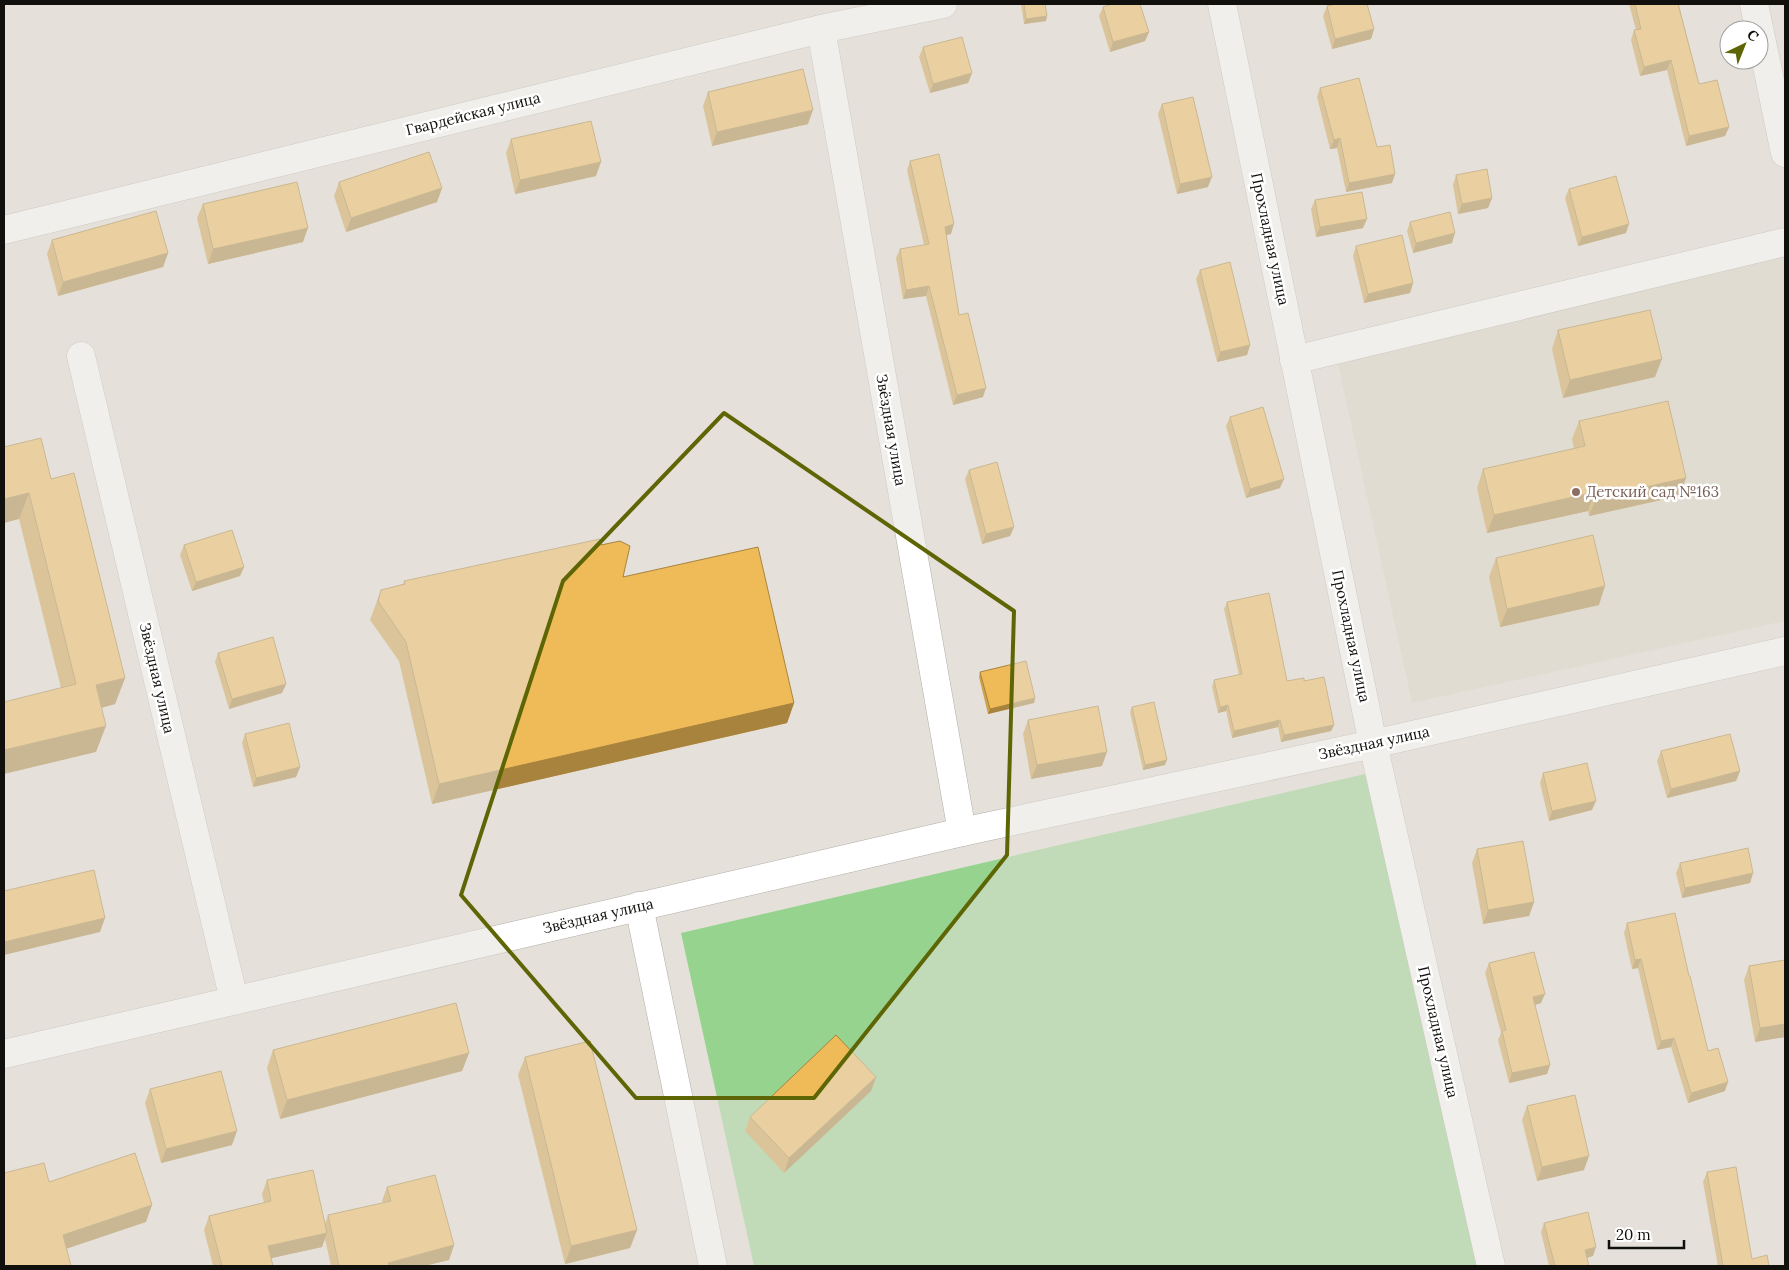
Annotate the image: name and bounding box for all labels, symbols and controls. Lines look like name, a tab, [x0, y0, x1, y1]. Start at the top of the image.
north arrow	[1719, 20, 1769, 70]
text: С	[1743, 26, 1763, 46]
street label: Гвардейская улица	[404, 88, 542, 139]
street label: Прохладная улица	[1247, 171, 1294, 307]
street label: Звёздная улица	[872, 373, 911, 488]
place label: Детский cад №163	[1586, 482, 1719, 501]
marker: Детский cад №163	[1570, 486, 1582, 498]
street label: Прохладная улица	[1328, 568, 1375, 704]
street label: Звёздная улица	[135, 621, 180, 735]
street label: Звёздная улица	[1317, 721, 1431, 764]
street label: Звёздная улица	[541, 893, 655, 938]
street label: Прохладная улица	[1414, 964, 1463, 1100]
scale bar	[1609, 1218, 1684, 1250]
text: 20 m	[1616, 1225, 1651, 1244]

